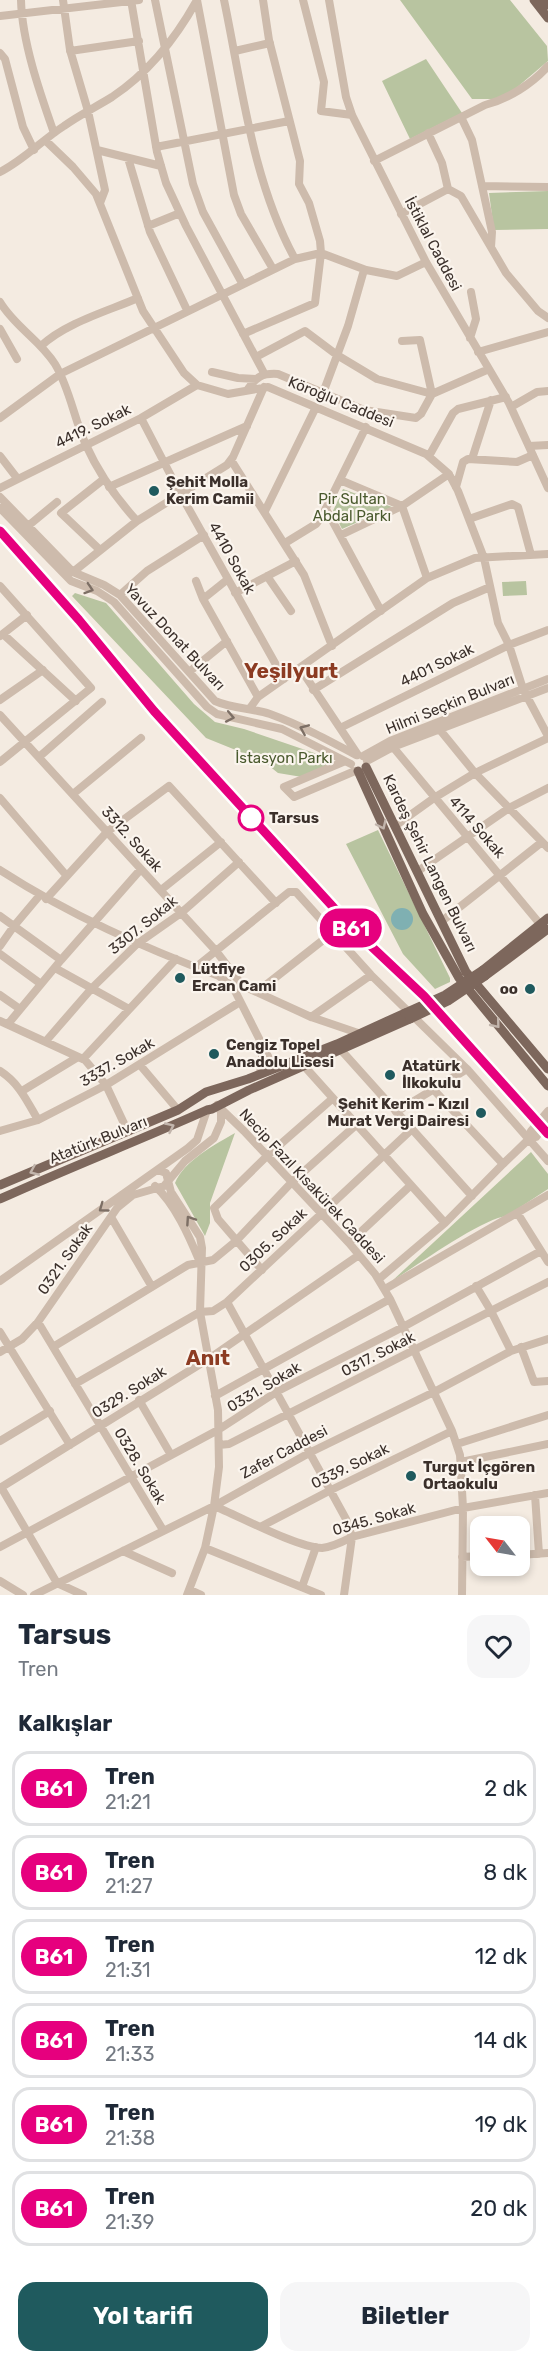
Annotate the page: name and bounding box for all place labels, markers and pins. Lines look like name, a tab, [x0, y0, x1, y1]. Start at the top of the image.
place label: Şehit Molla Kerim Camii	[166, 473, 254, 508]
marker: Şehit Molla Kerim Camii	[147, 484, 161, 498]
marker: Tarsus	[238, 805, 264, 831]
place label: Tarsus	[269, 809, 319, 827]
place label: Lütfiye Ercan Cami	[192, 960, 276, 995]
marker: Lütfiye Ercan Cami	[173, 971, 187, 985]
place label: oo	[500, 980, 518, 998]
marker: oo	[523, 982, 537, 996]
place label: Cengiz Topel Anadolu Lisesi	[226, 1036, 334, 1071]
marker: Cengiz Topel Anadolu Lisesi	[207, 1047, 221, 1061]
place label: Atatürk İlkokulu	[402, 1057, 461, 1092]
marker: Atatürk İlkokulu	[383, 1068, 397, 1082]
place label: Şehit Kerim - Kızıl Murat Vergi Dairesi	[327, 1095, 469, 1130]
marker: Şehit Kerim - Kızıl Murat Vergi Dairesi	[474, 1106, 488, 1120]
place label: Turgut İçgören Ortaokulu	[423, 1458, 535, 1493]
marker: Turgut İçgören Ortaokulu	[404, 1469, 418, 1483]

